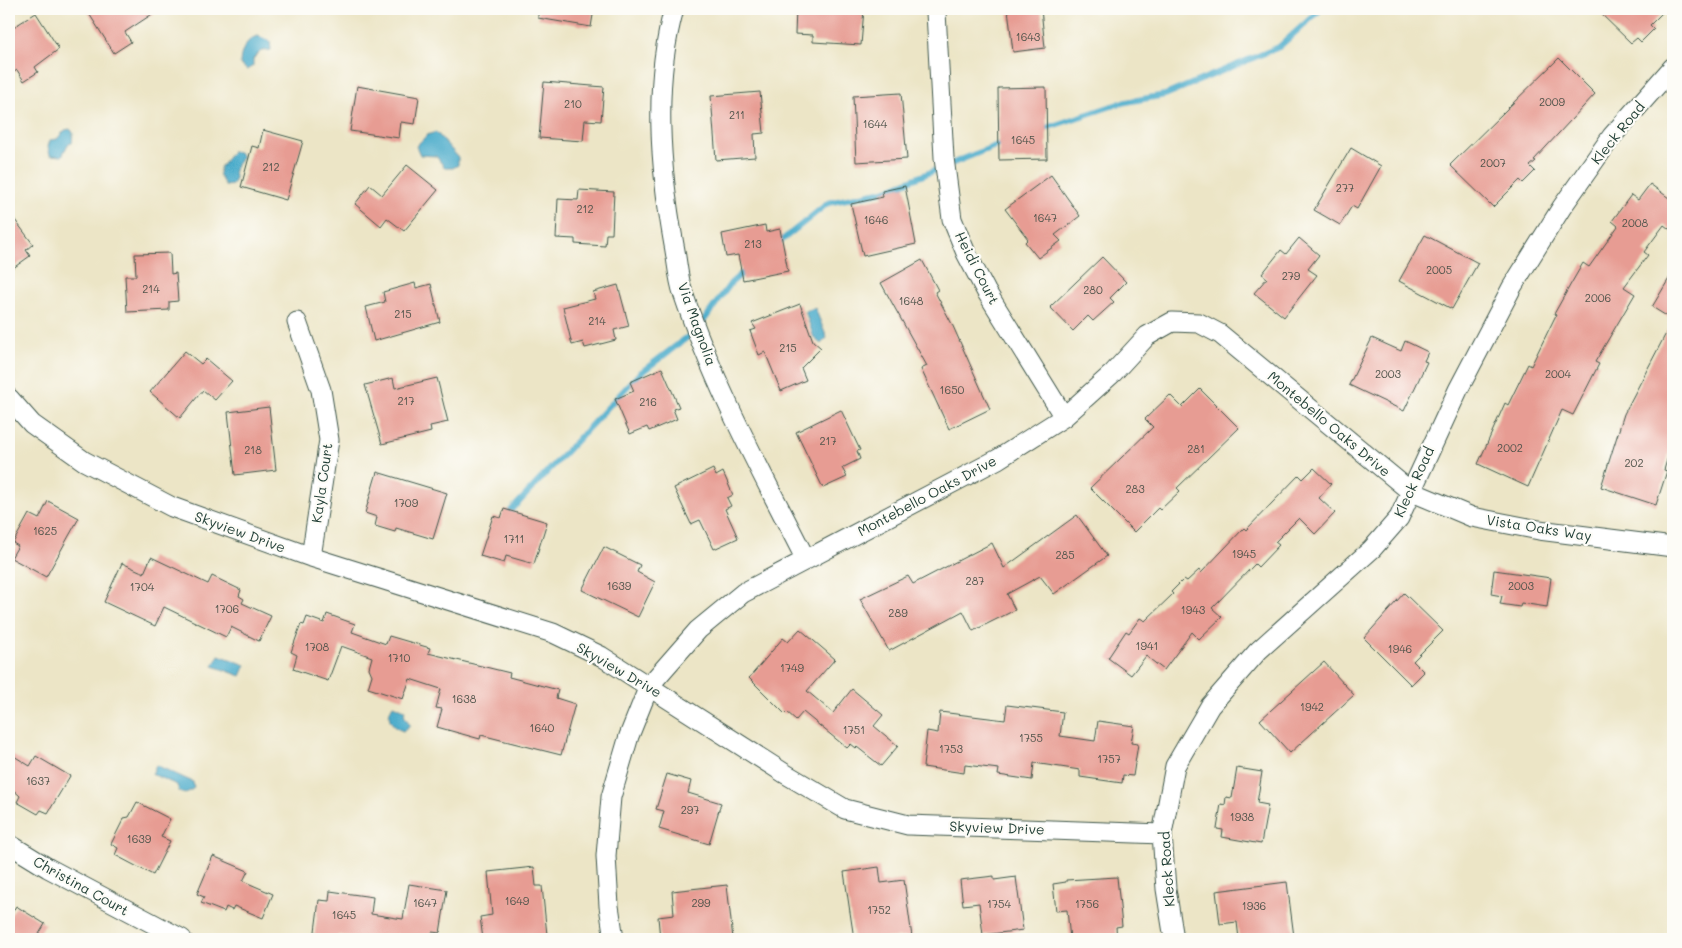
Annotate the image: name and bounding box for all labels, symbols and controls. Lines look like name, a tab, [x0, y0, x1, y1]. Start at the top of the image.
house number: 1643	[1016, 29, 1041, 44]
house number: 2009	[1539, 94, 1566, 109]
house number: 210	[564, 96, 582, 111]
street label: Kleck Road	[1586, 97, 1649, 168]
house number: 211	[729, 107, 745, 122]
house number: 1644	[863, 116, 888, 131]
house number: 1645	[1011, 132, 1035, 147]
house number: 2007	[1480, 155, 1506, 170]
house number: 212	[262, 159, 280, 174]
house number: 277	[1336, 180, 1354, 195]
house number: 212	[576, 201, 594, 216]
house number: 1647	[1033, 210, 1057, 225]
house number: 1646	[864, 212, 888, 227]
house number: 2008	[1622, 215, 1649, 230]
street label: Heidi Court	[951, 228, 1004, 308]
house number: 213	[744, 236, 762, 251]
house number: 2005	[1426, 262, 1452, 277]
house number: 279	[1282, 268, 1301, 283]
street label: Via Magnolia	[674, 280, 721, 368]
house number: 214	[142, 281, 160, 296]
house number: 280	[1083, 282, 1103, 297]
house number: 2006	[1585, 290, 1611, 305]
house number: 1648	[899, 293, 924, 308]
house number: 215	[394, 306, 412, 321]
house number: 214	[588, 313, 606, 328]
house number: 215	[779, 340, 797, 355]
house number: 2003	[1375, 366, 1402, 381]
house number: 2004	[1545, 366, 1572, 381]
street label: Montebello Oaks Drive	[1264, 367, 1395, 481]
house number: 1650	[940, 382, 965, 397]
house number: 217	[397, 393, 415, 408]
house number: 216	[639, 394, 657, 409]
house number: 217	[819, 433, 837, 448]
house number: 2002	[1497, 440, 1523, 455]
house number: 281	[1187, 441, 1205, 456]
house number: 218	[244, 442, 262, 457]
street label: Kayla Court	[307, 442, 337, 524]
street label: Kleck Road	[1389, 443, 1438, 520]
street label: Montebello Oaks Drive	[854, 451, 1000, 540]
house number: 202	[1624, 455, 1644, 470]
house number: 283	[1125, 481, 1145, 496]
house number: 1709	[394, 495, 419, 510]
street label: Skyview Drive	[192, 506, 288, 557]
street label: Vista Oaks Way	[1485, 510, 1593, 545]
house number: 1625	[33, 523, 57, 538]
house number: 1711	[504, 531, 524, 546]
house number: 1945	[1232, 546, 1256, 561]
house number: 285	[1055, 547, 1075, 562]
house number: 287	[966, 573, 984, 588]
house number: 1639	[607, 578, 632, 593]
house number: 2003	[1508, 578, 1535, 593]
house number: 1704	[130, 579, 155, 594]
house number: 1706	[215, 601, 239, 616]
house number: 1943	[1181, 602, 1206, 617]
house number: 289	[888, 605, 908, 620]
street label: Skyview Drive	[573, 638, 665, 702]
house number: 1941	[1136, 638, 1158, 653]
house number: 1708	[305, 639, 330, 654]
house number: 1946	[1388, 641, 1412, 656]
house number: 1710	[388, 650, 411, 665]
house number: 1749	[780, 660, 804, 675]
house number: 1638	[452, 691, 477, 706]
house number: 1942	[1300, 699, 1324, 714]
house number: 1640	[530, 720, 555, 735]
house number: 1751	[843, 722, 865, 737]
house number: 1755	[1019, 730, 1043, 745]
house number: 1753	[939, 741, 963, 756]
house number: 1757	[1097, 751, 1121, 766]
house number: 1637	[26, 773, 50, 788]
house number: 297	[681, 802, 699, 817]
house number: 1938	[1230, 809, 1255, 824]
street label: Skyview Drive	[949, 816, 1045, 839]
street label: Kleck Road	[1154, 830, 1179, 907]
house number: 1639	[127, 831, 152, 846]
street label: Christina Court	[30, 851, 132, 920]
house number: 1649	[505, 893, 530, 908]
house number: 1647	[413, 895, 437, 910]
house number: 299	[691, 895, 711, 910]
house number: 1754	[987, 896, 1011, 911]
house number: 1756	[1075, 896, 1099, 911]
house number: 1936	[1242, 898, 1266, 913]
house number: 1752	[867, 902, 891, 917]
house number: 1645	[332, 907, 356, 922]

